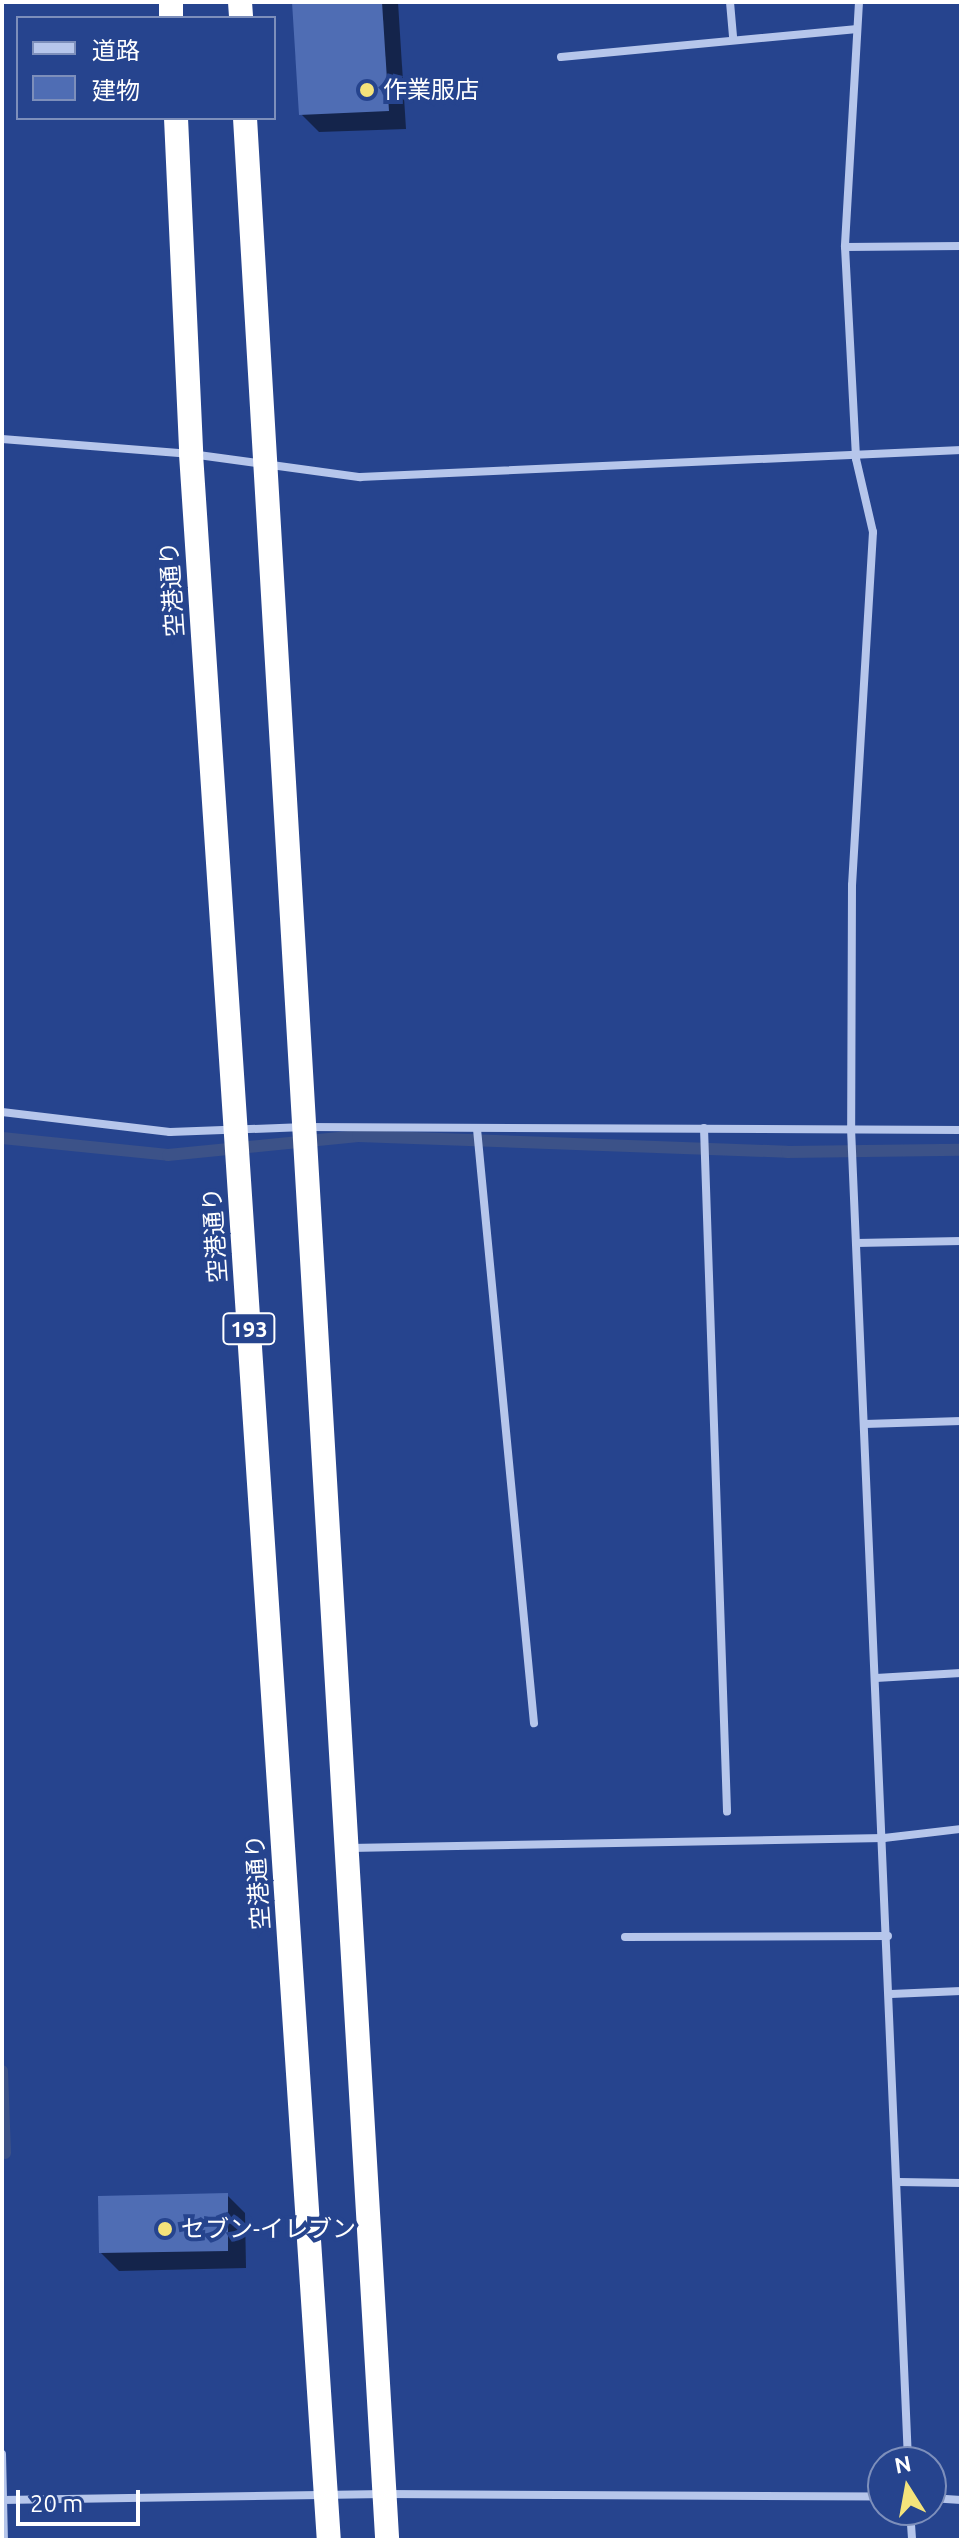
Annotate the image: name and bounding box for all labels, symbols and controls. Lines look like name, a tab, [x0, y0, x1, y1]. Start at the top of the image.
legend	[16, 16, 276, 120]
text: 道路	[92, 37, 140, 64]
place label: 作業服店	[383, 76, 479, 104]
text: 建物	[92, 77, 140, 104]
marker: 作業服店	[358, 81, 376, 99]
street label: 空港通り	[154, 540, 190, 638]
street label: 空港通り	[197, 1186, 233, 1284]
road number: 193	[221, 1311, 277, 1347]
street label: 空港通り	[240, 1833, 276, 1931]
place label: セブン-イレブン	[181, 2215, 356, 2243]
marker: セブン-イレブン	[156, 2220, 174, 2238]
north arrow	[867, 2446, 947, 2526]
text: N	[892, 2450, 913, 2478]
scale bar	[20, 2474, 144, 2524]
text: 20 m	[30, 2490, 83, 2517]

